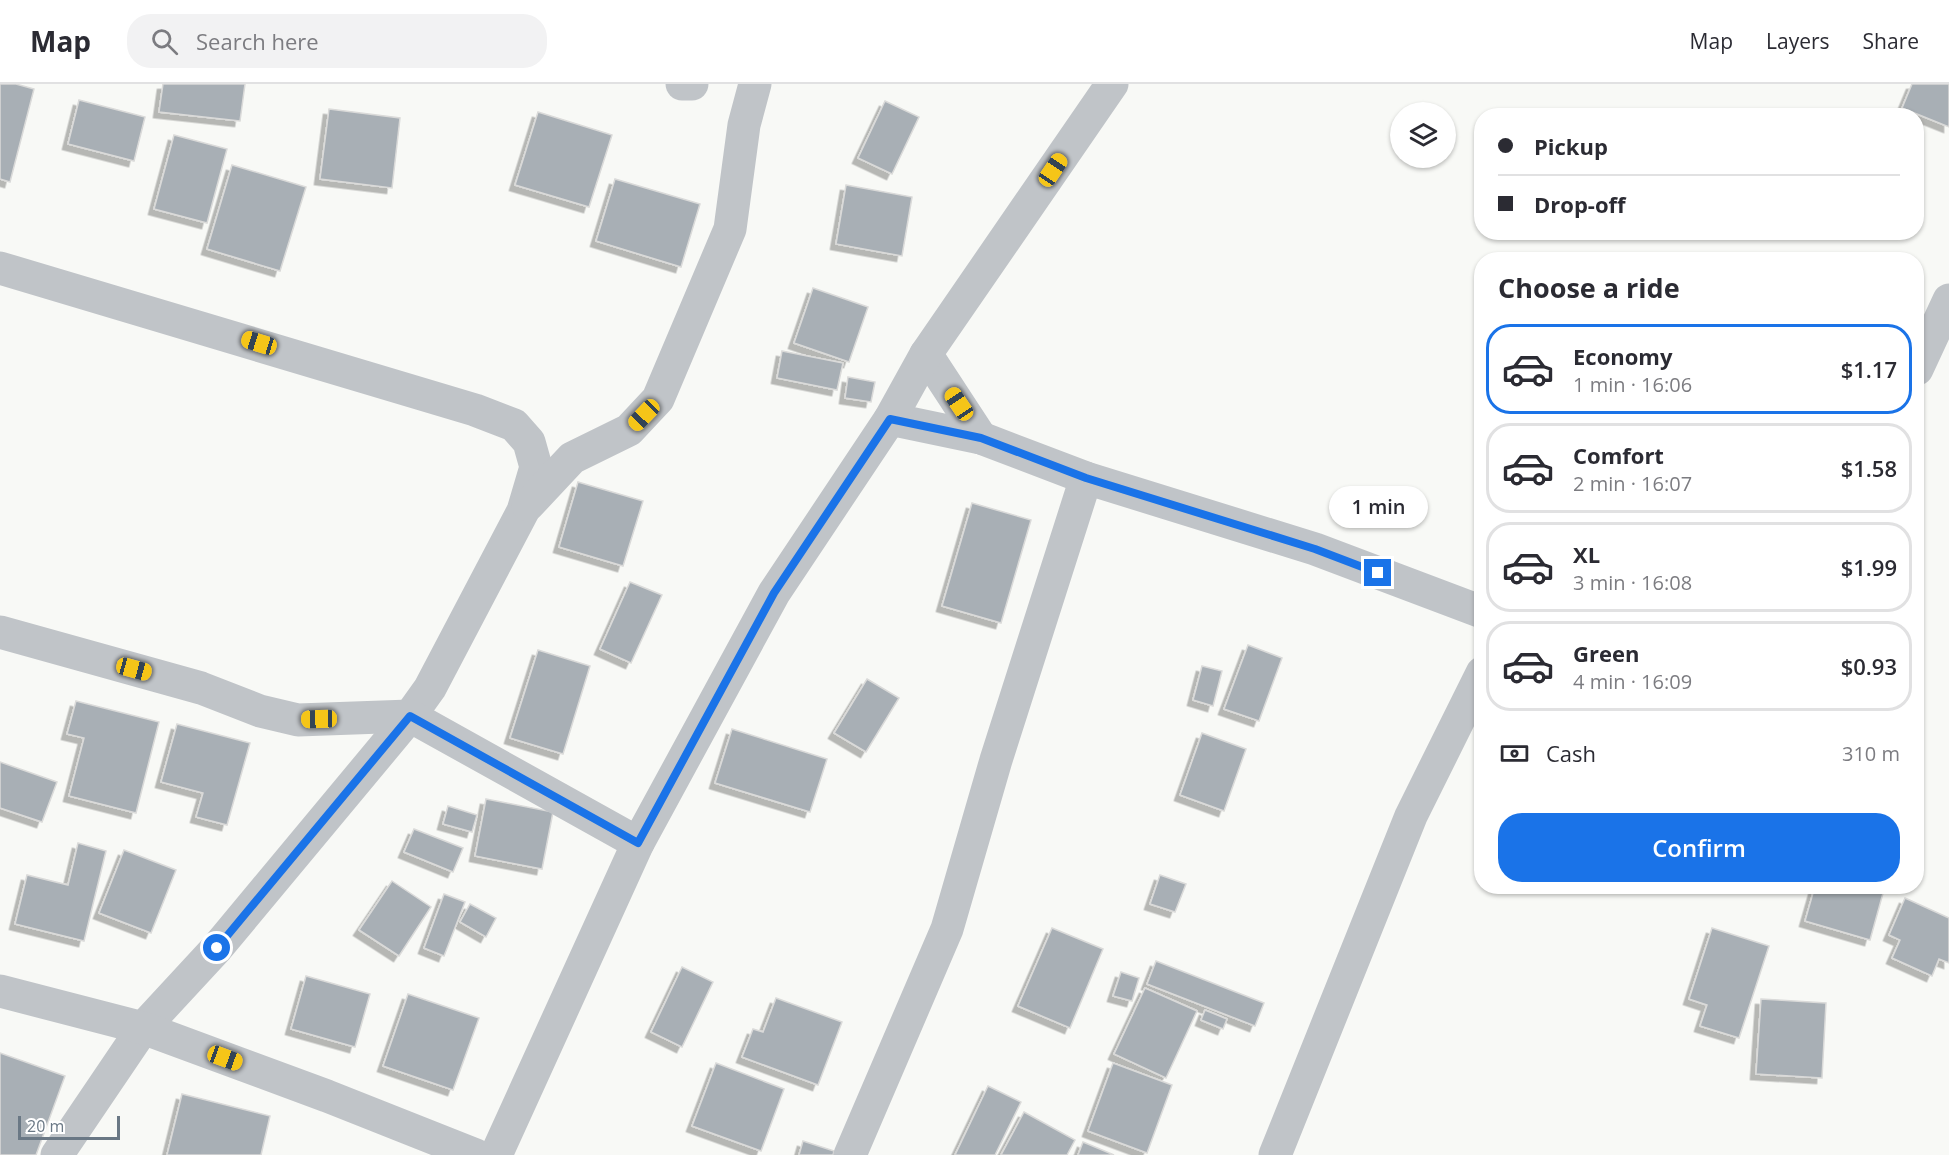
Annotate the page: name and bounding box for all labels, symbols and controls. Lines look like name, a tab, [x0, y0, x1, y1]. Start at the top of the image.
search box	[127, 14, 547, 68]
text: Map	[30, 22, 91, 60]
icon: search	[148, 25, 181, 58]
text: Search here	[196, 26, 319, 56]
text: Map	[1690, 27, 1733, 55]
text: Layers	[1766, 27, 1830, 55]
text: Share	[1863, 27, 1919, 55]
map controls	[1390, 102, 1456, 168]
button: layers	[1390, 102, 1456, 168]
text: Pickup	[1534, 131, 1608, 161]
car	[1035, 150, 1071, 190]
text: Drop-off	[1534, 189, 1626, 219]
text: Choose a ride	[1498, 269, 1680, 306]
car	[239, 329, 279, 357]
text: Economy	[1573, 341, 1672, 371]
icon: car	[1501, 342, 1555, 396]
text: $1.17	[1841, 354, 1897, 384]
text: 1 min · 16:06	[1573, 371, 1692, 398]
car	[941, 384, 977, 424]
car	[625, 396, 663, 434]
text: Comfort	[1573, 440, 1664, 470]
icon: car	[1501, 441, 1555, 495]
text: $1.58	[1841, 453, 1897, 483]
text: 2 min · 16:07	[1573, 470, 1692, 497]
callout: 1 min	[1328, 486, 1428, 528]
text: 1 min	[1352, 493, 1406, 520]
text: XL	[1573, 539, 1600, 569]
icon: car	[1501, 540, 1555, 594]
text: $1.99	[1841, 552, 1897, 582]
route end	[1364, 559, 1391, 586]
text: 3 min · 16:08	[1573, 569, 1692, 596]
text: Green	[1573, 638, 1639, 668]
icon: car	[1501, 639, 1555, 693]
text: $0.93	[1841, 651, 1897, 681]
car	[114, 656, 154, 682]
text: 4 min · 16:09	[1573, 668, 1692, 695]
car	[301, 710, 337, 728]
icon: cash	[1498, 737, 1531, 770]
text: Cash	[1546, 738, 1596, 768]
text: 310 m	[1842, 740, 1900, 767]
button: Confirm	[1498, 813, 1900, 882]
route start	[203, 934, 230, 961]
car	[205, 1043, 245, 1073]
scale bar	[18, 1113, 120, 1140]
text: 20 m	[27, 1115, 64, 1137]

